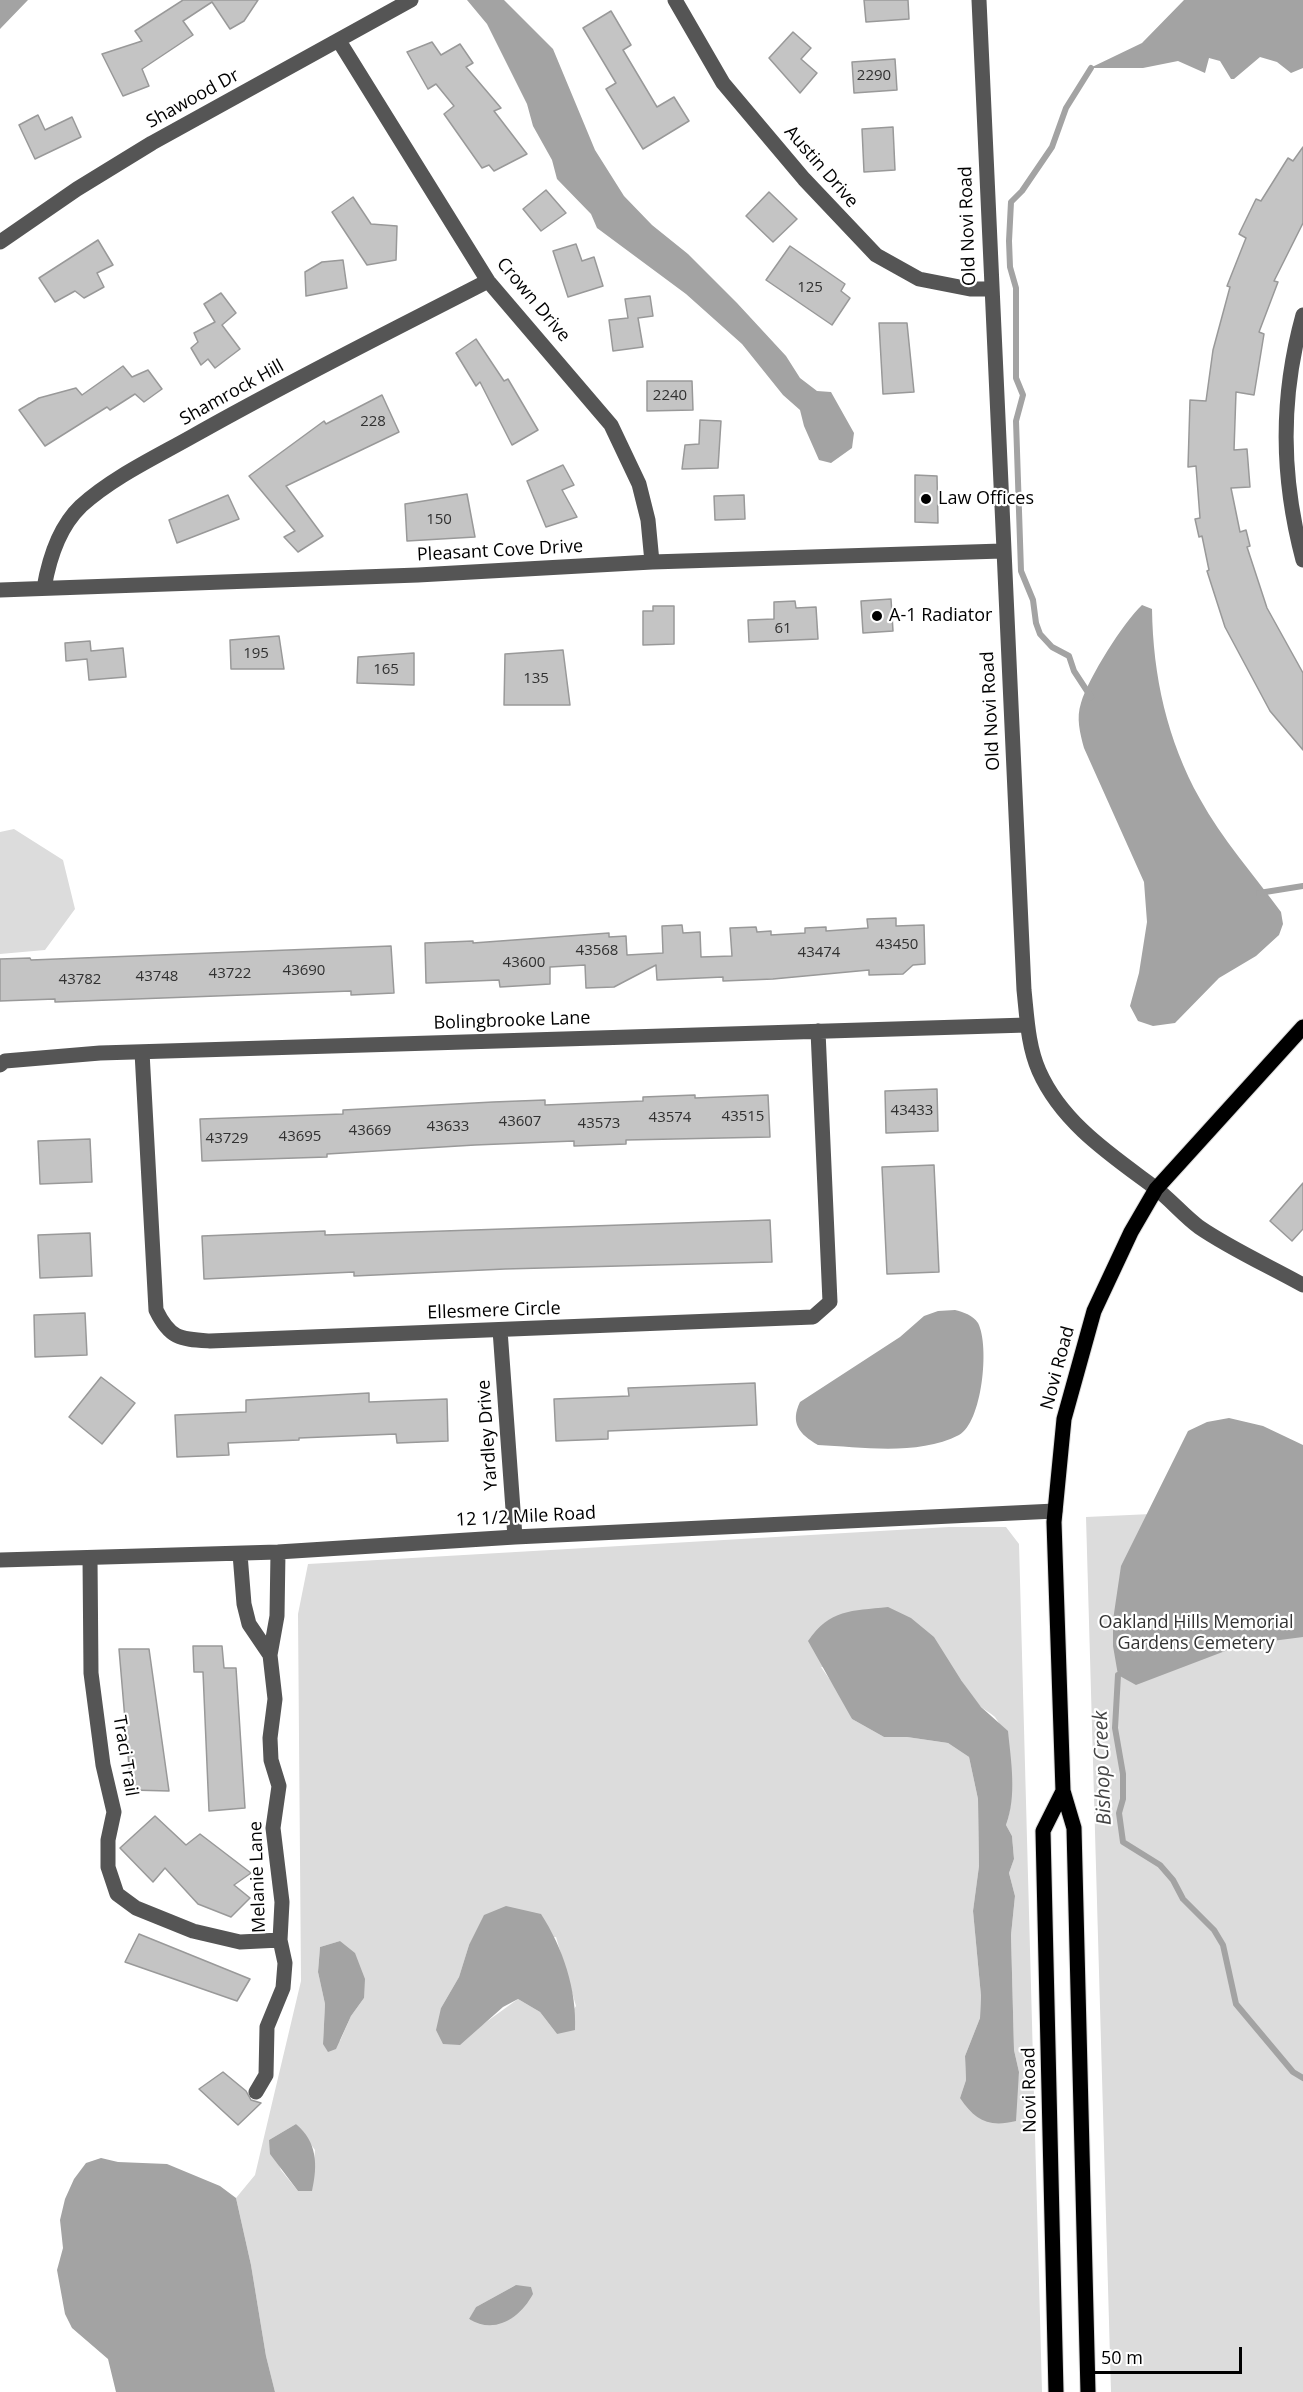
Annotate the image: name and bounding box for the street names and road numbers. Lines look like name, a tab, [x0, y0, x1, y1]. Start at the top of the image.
street label: Shawood Dr	[143, 65, 243, 133]
street label: Austin Drive	[779, 122, 863, 212]
street label: Old Novi Road	[955, 166, 981, 286]
street label: Crown Drive	[492, 254, 574, 346]
street label: Shamrock Hill	[176, 356, 288, 430]
street label: Pleasant Cove Drive	[416, 536, 584, 566]
street label: Old Novi Road	[977, 651, 1005, 771]
street label: Bolingbrooke Lane	[433, 1007, 591, 1035]
street label: Ellesmere Circle	[427, 1298, 561, 1324]
street label: Novi Road	[1036, 1324, 1080, 1412]
street label: Yardley Drive	[473, 1379, 503, 1491]
street label: 12 1/2 Mile Road	[455, 1503, 597, 1531]
street label: Traci Trail	[108, 1714, 142, 1798]
street label: Melanie Lane	[245, 1821, 271, 1933]
street label: Novi Road	[1018, 2047, 1042, 2133]

